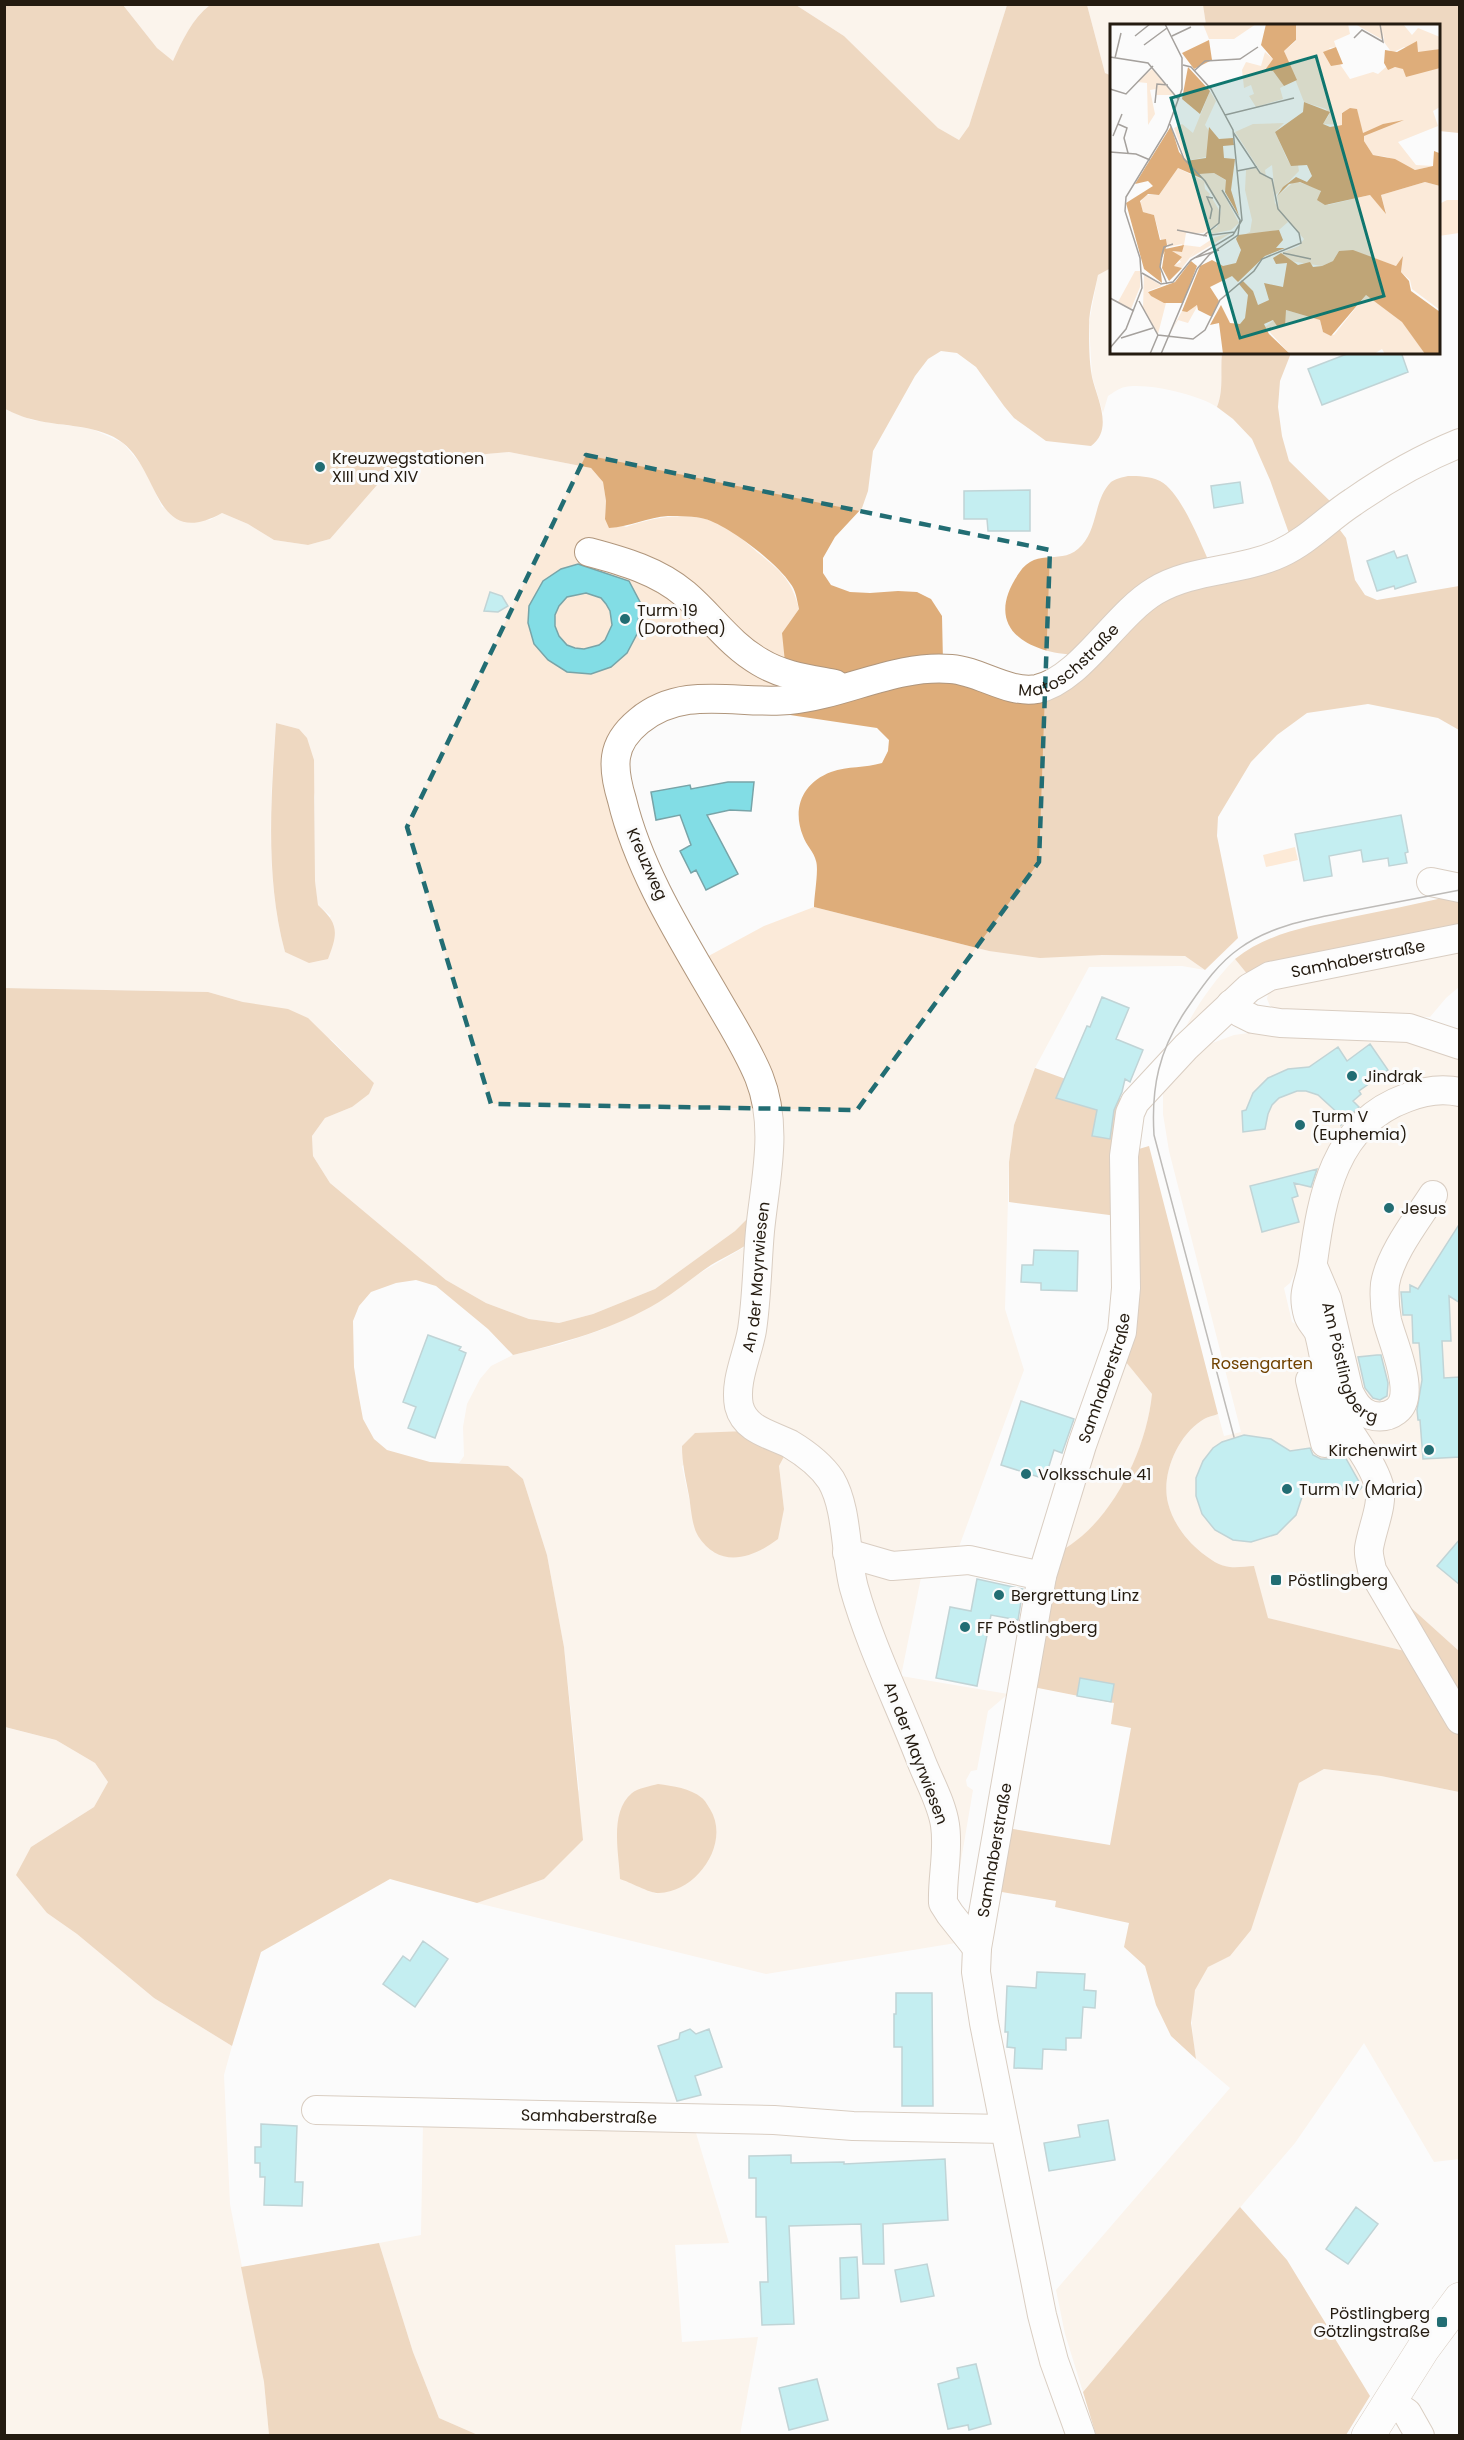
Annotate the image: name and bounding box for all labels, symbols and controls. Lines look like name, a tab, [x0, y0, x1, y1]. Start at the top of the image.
inset map	[1110, 24, 1440, 354]
place label: Kreuzwegstationen XIII und XIV	[332, 447, 484, 488]
marker: Kreuzwegstationen XIII und XIV	[313, 460, 327, 474]
place label: Turm 19 (Dorothea)	[637, 599, 726, 640]
marker: Turm 19 (Dorothea)	[618, 612, 632, 626]
street label: Matoschstraße	[1018, 618, 1124, 701]
street label: Kreuzweg	[621, 824, 673, 904]
street label: Samhaberstraße	[1289, 934, 1427, 983]
place label: Jindrak	[1364, 1065, 1423, 1088]
marker: Jindrak	[1345, 1069, 1359, 1083]
place label: Turm V (Euphemia)	[1312, 1105, 1407, 1146]
marker: Turm V (Euphemia)	[1293, 1118, 1307, 1132]
place label: Jesus	[1401, 1197, 1446, 1220]
street label: An der Mayrwiesen	[736, 1200, 775, 1355]
marker: Jesus	[1382, 1201, 1396, 1215]
street label: Am Pöstlingberg	[1317, 1300, 1380, 1428]
street label: Samhaberstraße	[1072, 1312, 1135, 1446]
park label: Rosengarten	[1211, 1352, 1313, 1375]
place label: Kirchenwirt	[1329, 1439, 1417, 1462]
marker: Kirchenwirt	[1422, 1443, 1436, 1457]
place label: Volksschule 41	[1038, 1463, 1151, 1486]
marker: Volksschule 41	[1019, 1467, 1033, 1481]
place label: Turm IV (Maria)	[1299, 1478, 1423, 1501]
marker: Turm IV (Maria)	[1280, 1482, 1294, 1496]
place label: Pöstlingberg	[1288, 1569, 1388, 1592]
marker: Pöstlingberg	[1269, 1573, 1283, 1587]
place label: Bergrettung Linz	[1011, 1584, 1139, 1607]
marker: Bergrettung Linz	[992, 1588, 1006, 1602]
place label: FF Pöstlingberg	[977, 1616, 1098, 1639]
marker: FF Pöstlingberg	[958, 1620, 972, 1634]
street label: An der Mayrwiesen	[878, 1678, 954, 1828]
street label: Samhaberstraße	[971, 1781, 1017, 1919]
street label: Samhaberstraße	[521, 2103, 657, 2129]
place label: Pöstlingberg Götzlingstraße	[1314, 2302, 1430, 2343]
marker: Pöstlingberg Götzlingstraße	[1435, 2315, 1449, 2329]

